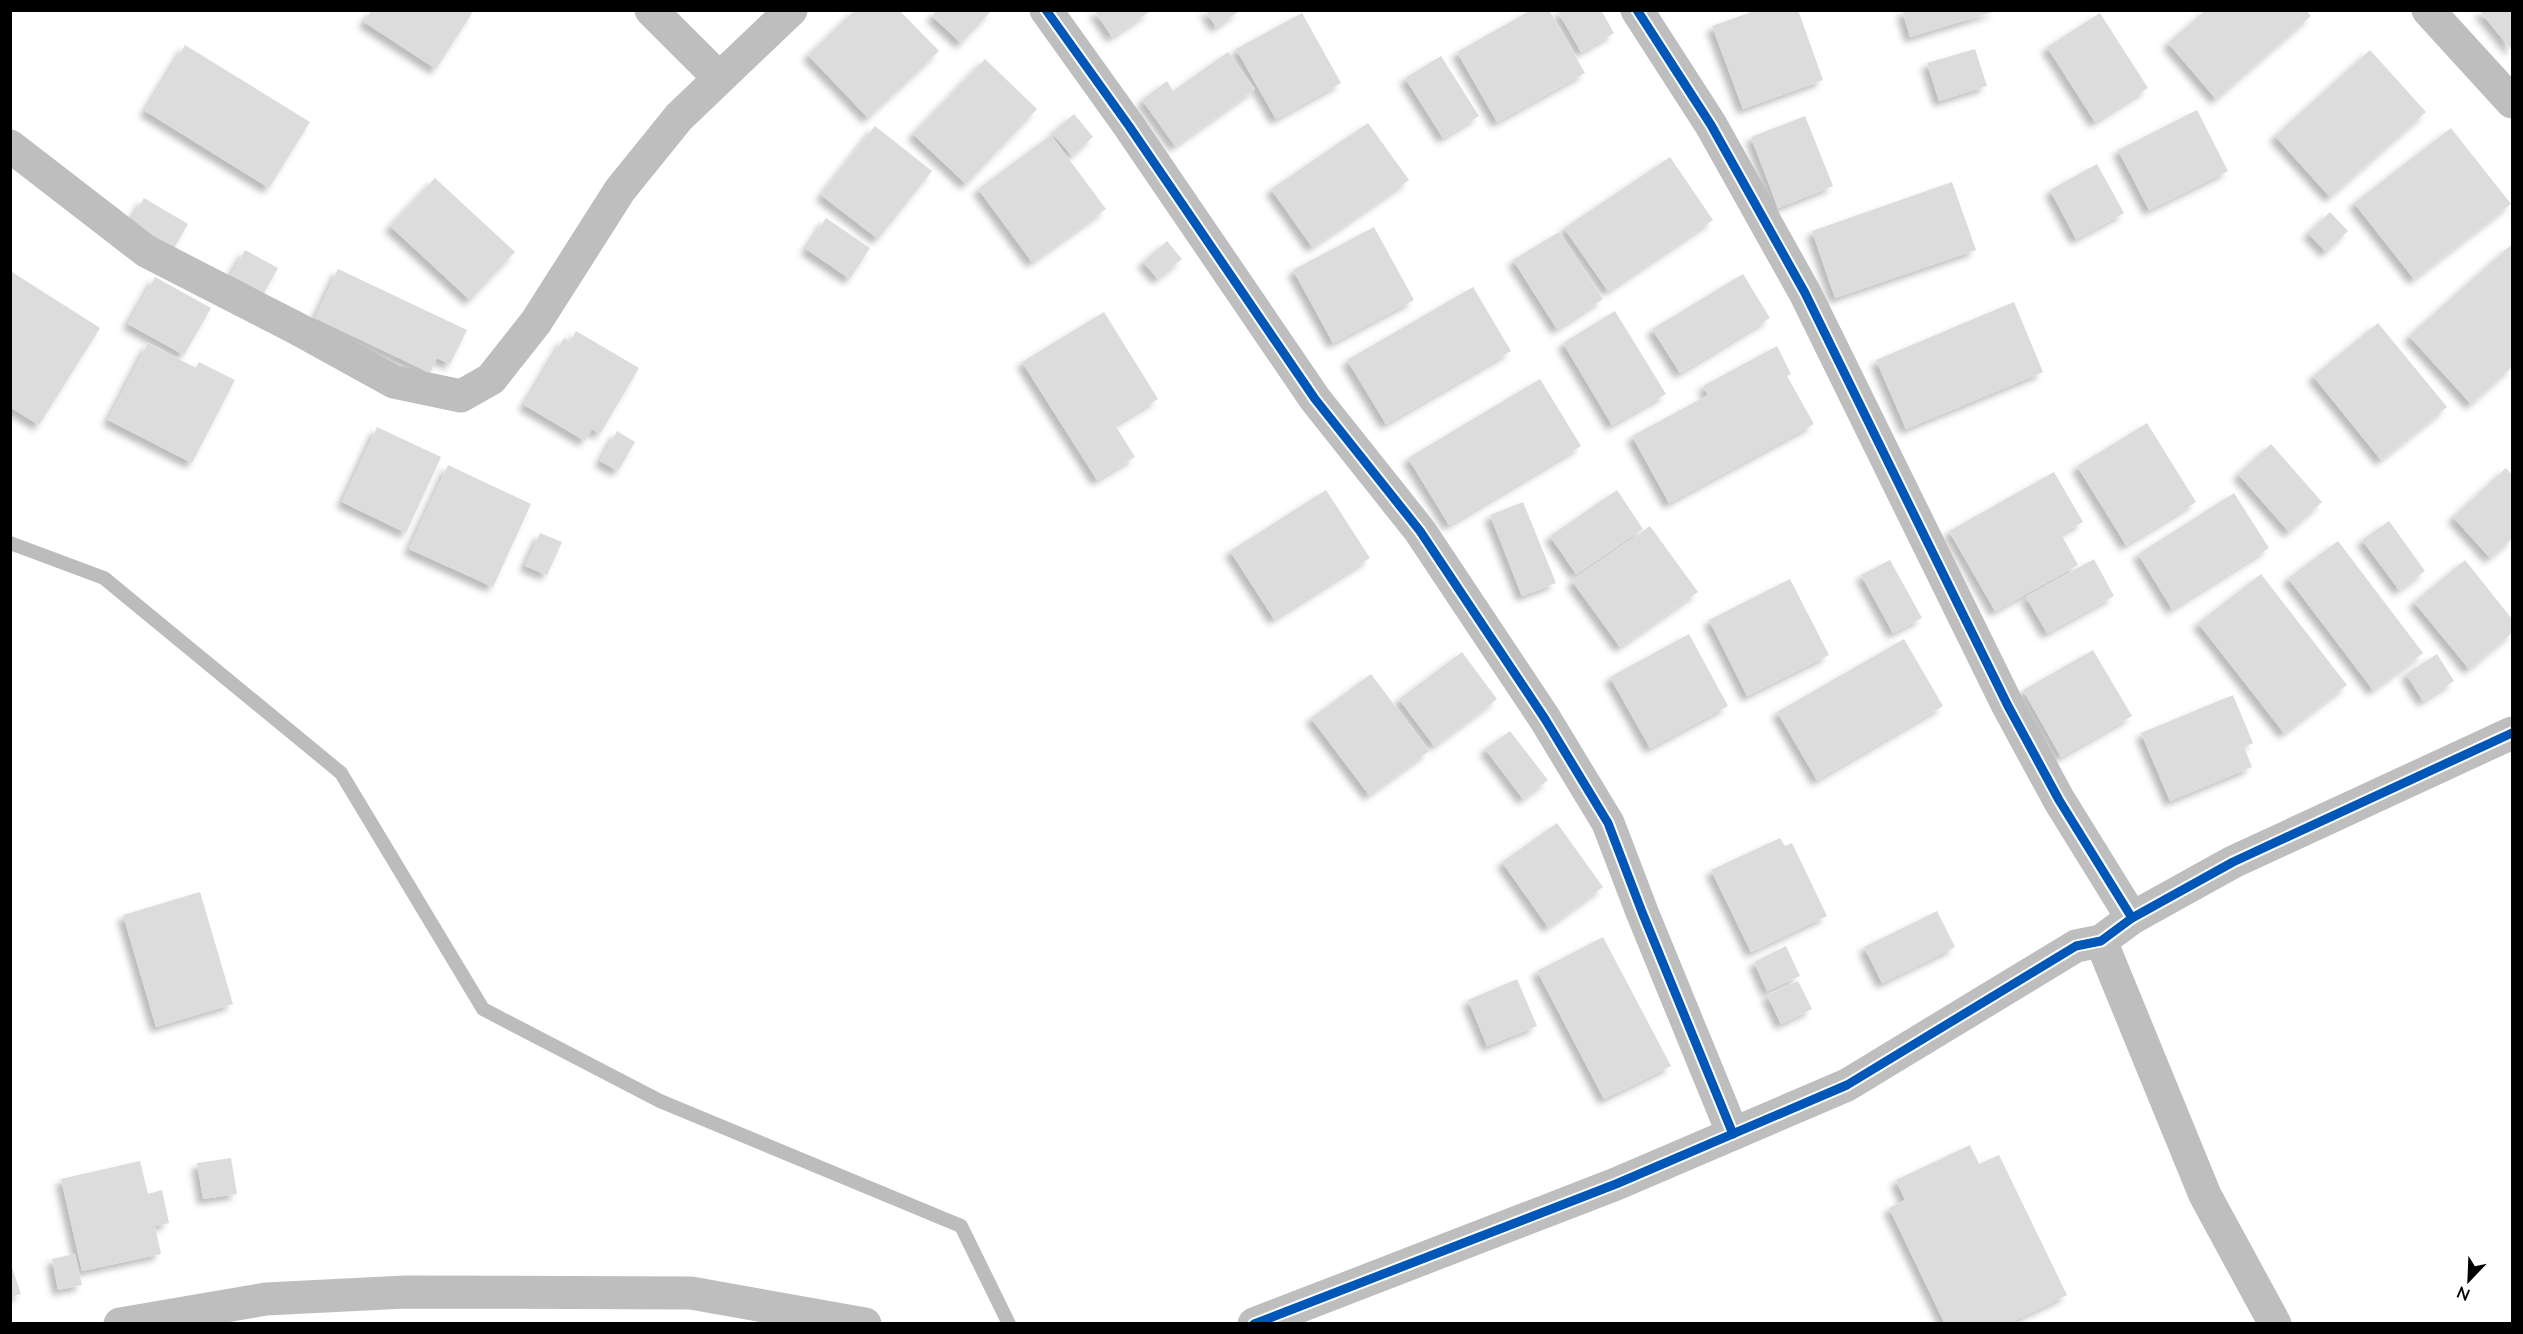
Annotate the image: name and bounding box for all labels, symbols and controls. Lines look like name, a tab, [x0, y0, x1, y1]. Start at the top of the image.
north arrow	[2439, 1250, 2499, 1310]
text: N	[2454, 1283, 2472, 1305]

